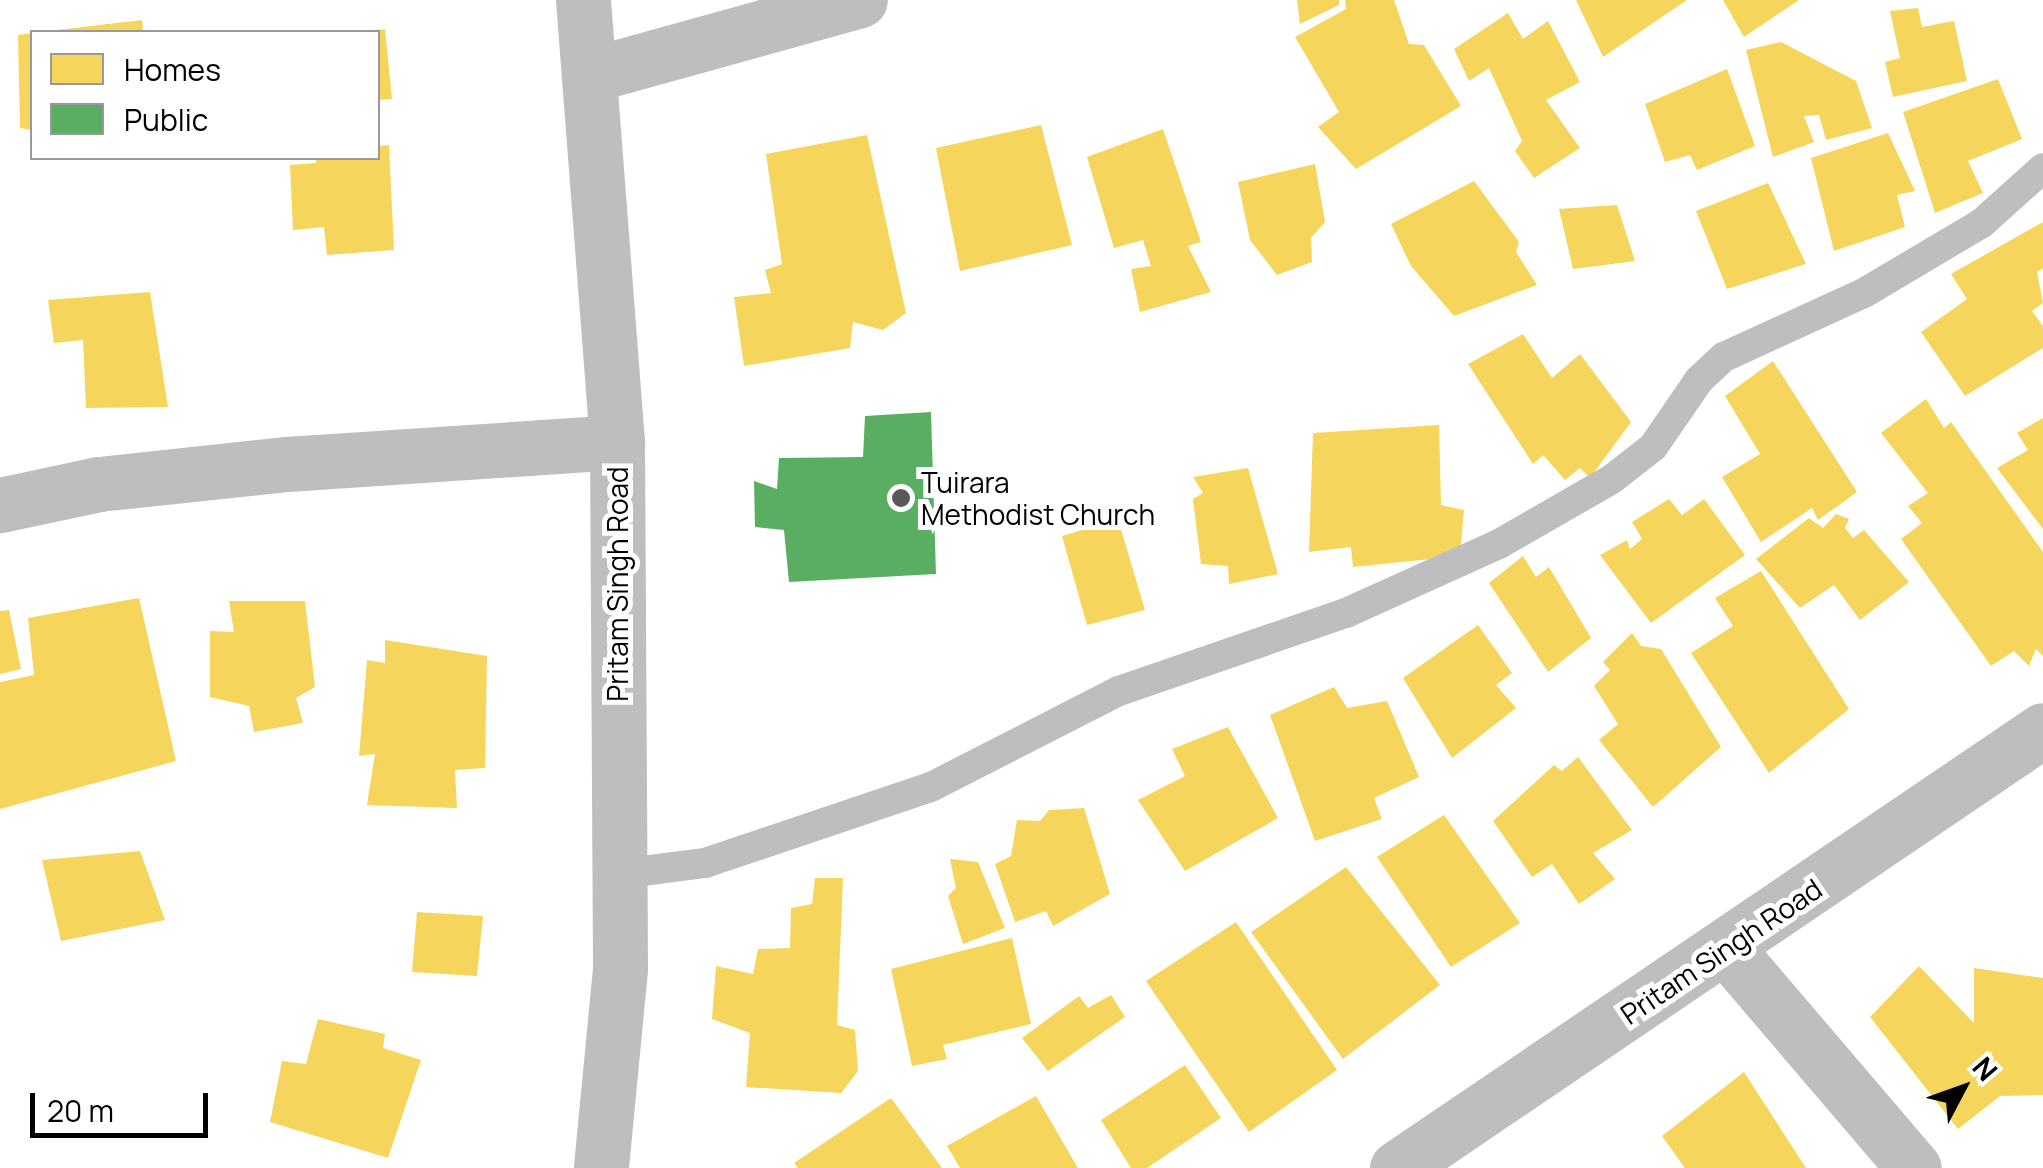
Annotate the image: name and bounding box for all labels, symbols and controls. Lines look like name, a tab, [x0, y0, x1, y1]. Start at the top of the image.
legend	[30, 30, 380, 160]
text: Homes	[124, 49, 221, 90]
text: Public	[124, 99, 208, 140]
place label: Tuirara Methodist Church	[921, 465, 1155, 531]
street label: Pritam Singh Road	[600, 466, 634, 702]
marker: Tuirara Methodist Church	[890, 487, 912, 509]
street label: Pritam Singh Road	[1614, 871, 1828, 1031]
north arrow	[1913, 1038, 2013, 1138]
text: N	[1965, 1048, 2007, 1088]
scale bar	[35, 1073, 212, 1135]
text: 20 m	[47, 1090, 114, 1131]

